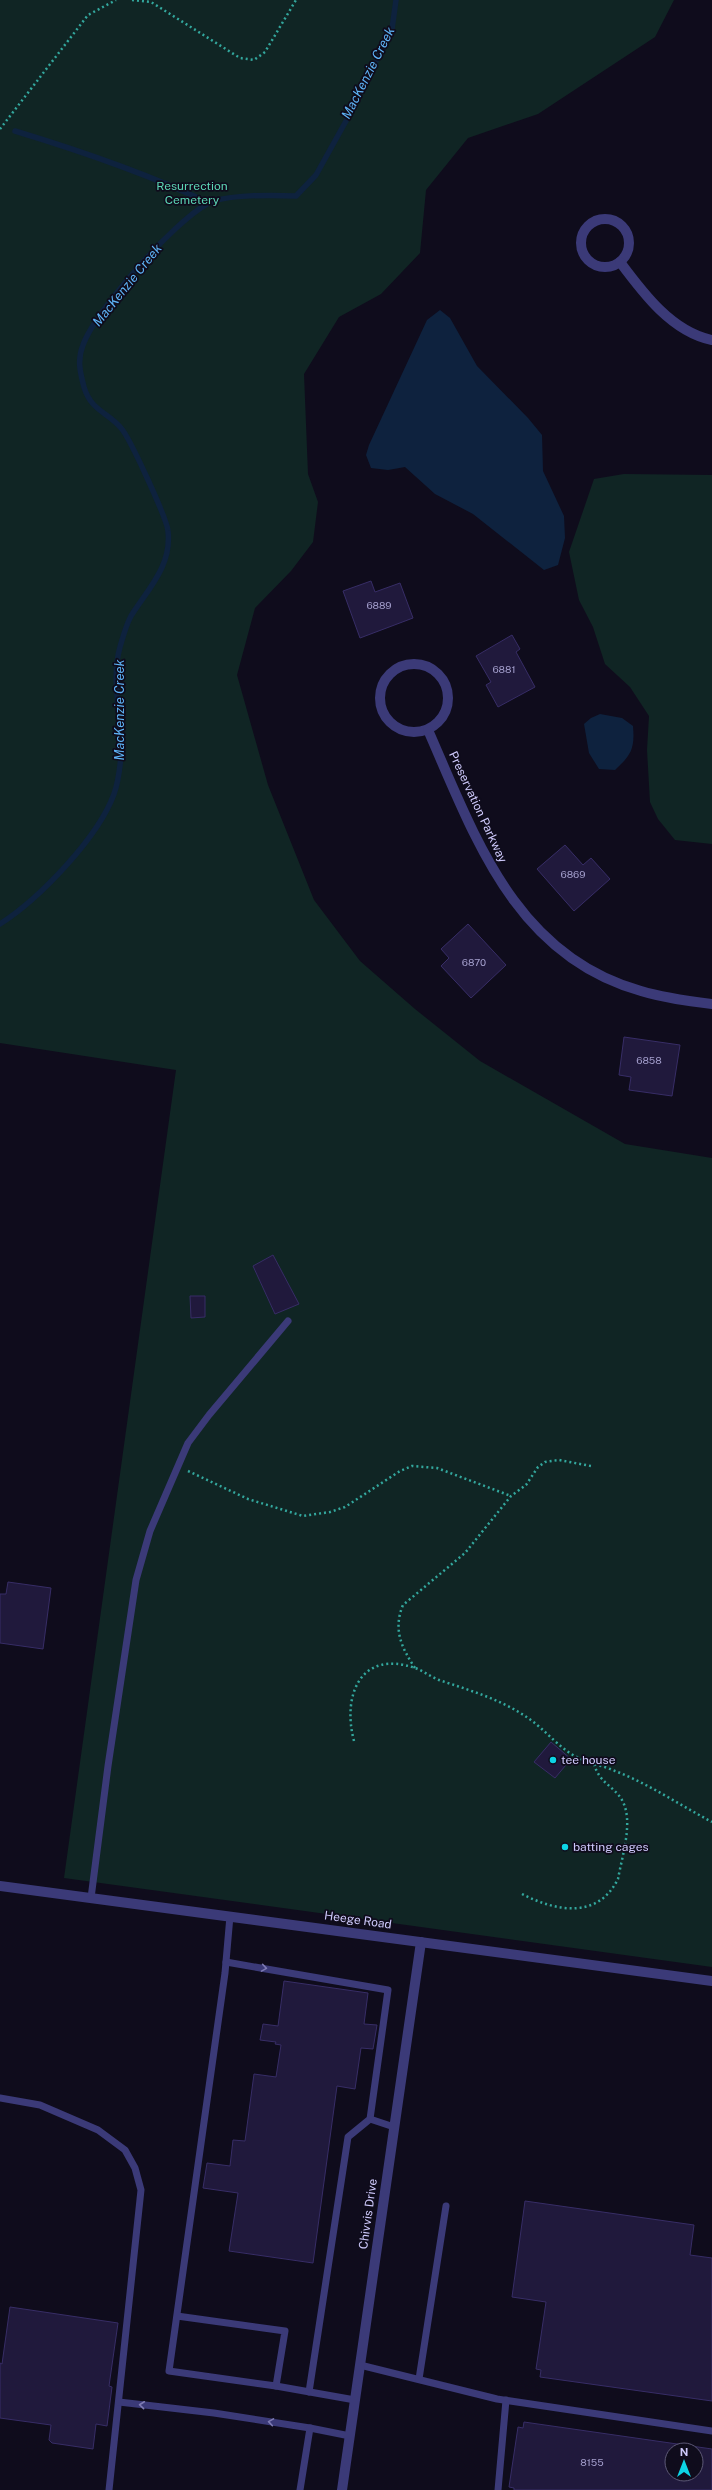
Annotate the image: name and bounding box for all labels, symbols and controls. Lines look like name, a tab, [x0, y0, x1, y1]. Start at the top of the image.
water label: MacKenzie Creek	[338, 25, 398, 121]
park label: Resurrection Cemetery	[156, 179, 228, 207]
water label: MacKenzie Creek	[89, 241, 165, 329]
house number: 6889	[366, 599, 392, 611]
water label: MacKenzie Creek	[112, 659, 127, 761]
house number: 6881	[492, 663, 516, 675]
street label: Preservation Parkway	[446, 749, 510, 865]
house number: 6869	[561, 868, 585, 880]
house number: 6870	[462, 956, 486, 968]
house number: 6858	[636, 1054, 662, 1066]
place label: tee house	[561, 1753, 616, 1767]
marker: tee house	[548, 1755, 558, 1765]
place label: batting cages	[573, 1840, 649, 1854]
marker: batting cages	[560, 1842, 570, 1852]
street label: Heege Road	[323, 1908, 393, 1932]
one-way arrow	[261, 1963, 268, 1972]
street label: Chivvis Drive	[356, 2178, 380, 2250]
one-way arrow	[139, 2401, 146, 2410]
one-way arrow	[268, 2418, 274, 2427]
north arrow	[664, 2442, 704, 2482]
text: N	[680, 2446, 688, 2458]
house number: 8155	[580, 2456, 604, 2468]

